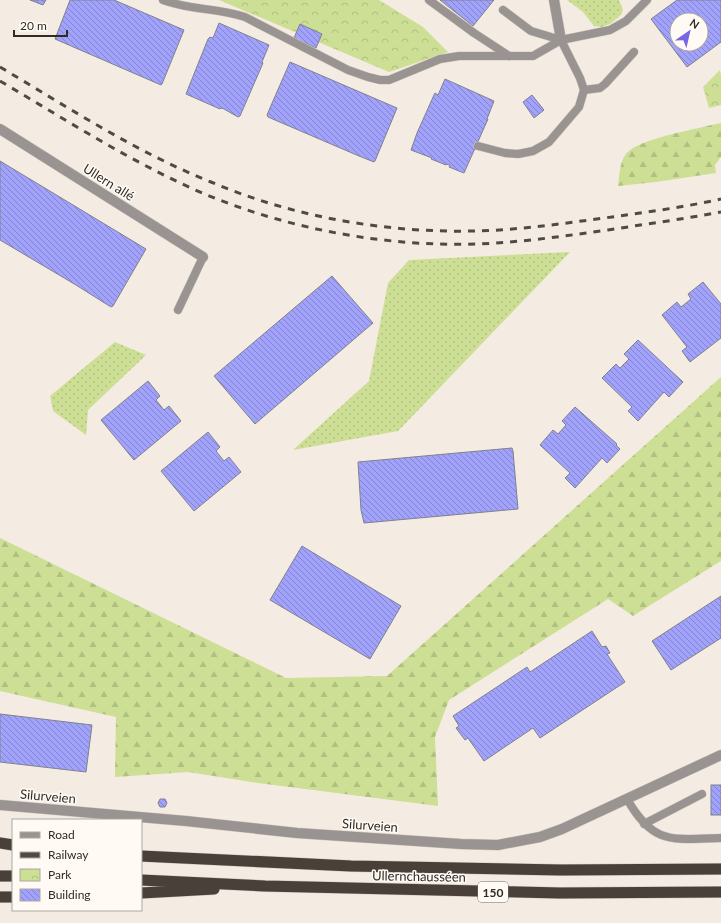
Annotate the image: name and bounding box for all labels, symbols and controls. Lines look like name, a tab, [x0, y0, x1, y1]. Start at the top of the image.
scale bar	[14, 12, 67, 38]
north arrow	[669, 12, 709, 52]
text: N	[688, 16, 702, 31]
text: 20 m	[20, 18, 47, 33]
street label: Ullern allé	[80, 160, 138, 204]
street label: Silurveien	[20, 786, 76, 806]
street label: Silurveien	[342, 815, 398, 835]
legend	[12, 819, 142, 911]
text: Road	[48, 827, 75, 842]
text: Railway	[48, 847, 89, 862]
text: Park	[48, 867, 72, 882]
street label: Ullernchausséen	[372, 867, 466, 885]
road number: 150	[478, 882, 508, 902]
text: Building	[48, 887, 91, 902]

